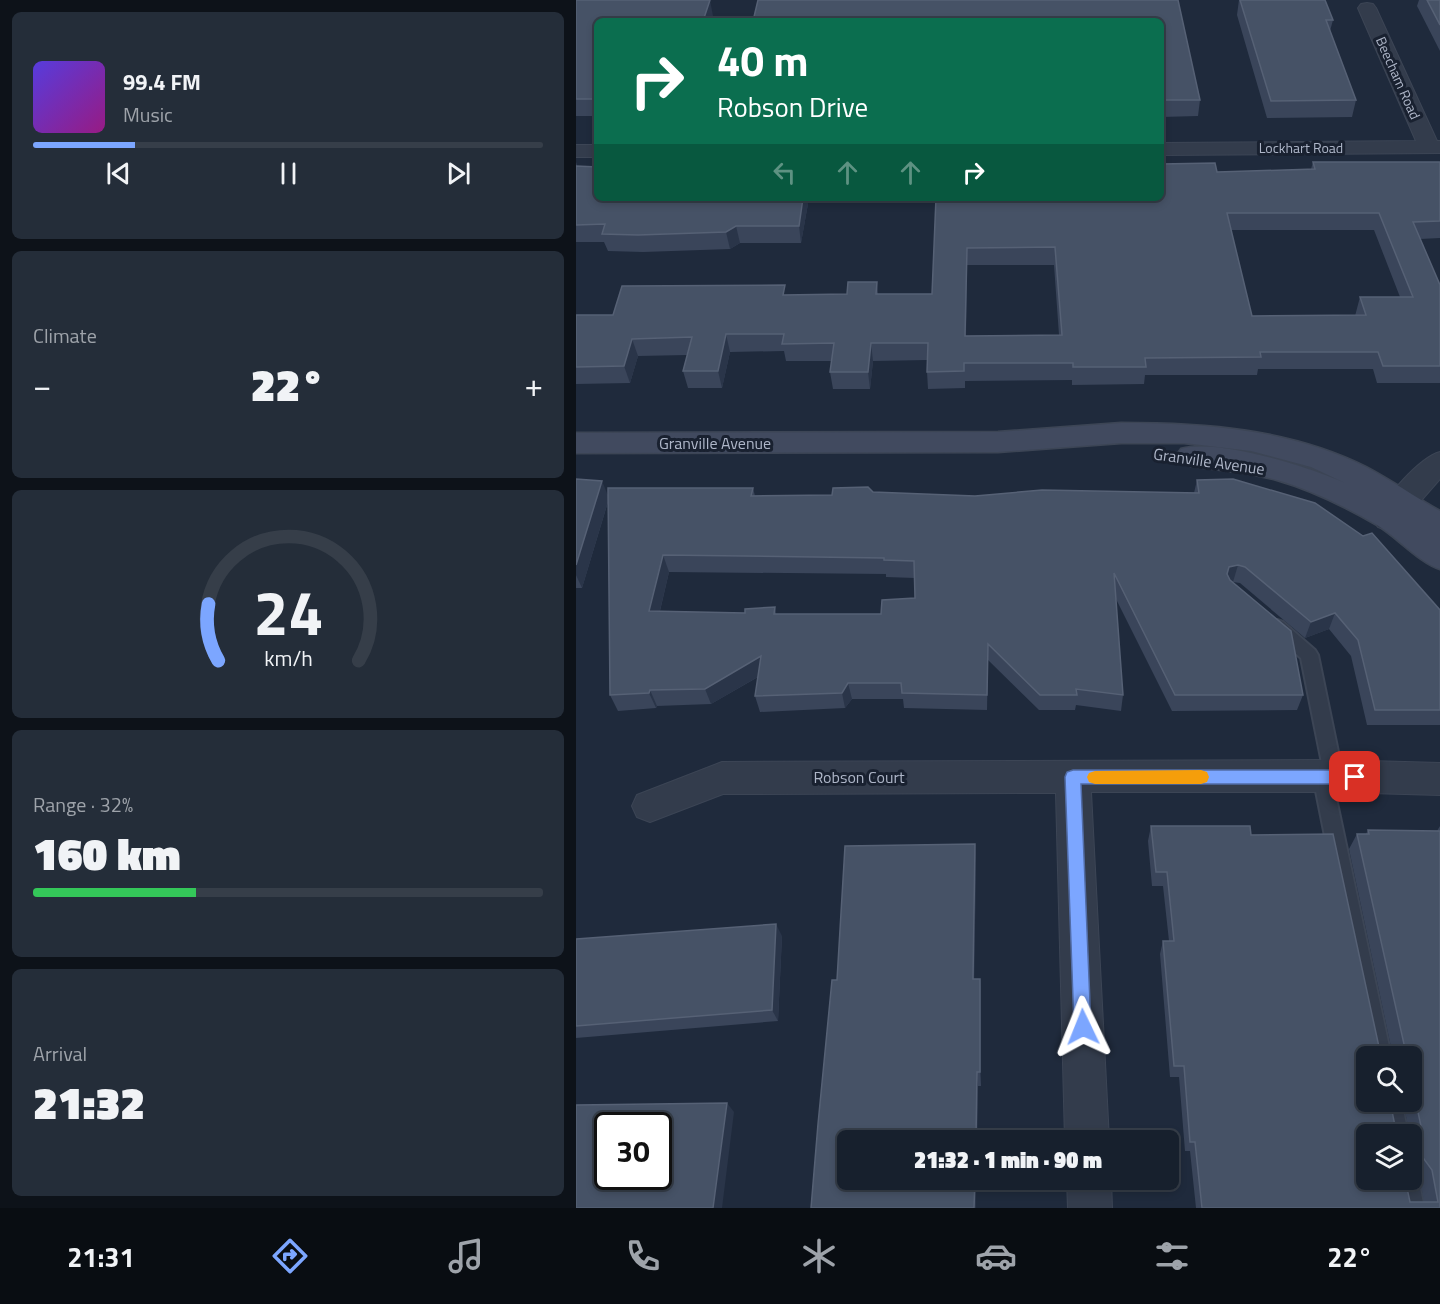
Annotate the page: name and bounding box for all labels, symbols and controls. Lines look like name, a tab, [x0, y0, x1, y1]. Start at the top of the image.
text: 40 m	[717, 28, 809, 92]
street label: Beecham Road	[1371, 33, 1426, 122]
icon: right	[618, 42, 696, 120]
text: 99.4 FM	[123, 65, 201, 99]
text: Robson Drive	[717, 86, 868, 127]
text: Music	[123, 99, 173, 130]
street label: Lockhart Road	[1259, 137, 1343, 158]
icon: left	[768, 156, 801, 189]
icon: ahead	[831, 156, 864, 189]
icon: ahead	[894, 156, 927, 189]
icon: right	[957, 156, 990, 189]
icon: previous	[102, 157, 135, 190]
icon: pause	[272, 157, 305, 190]
icon: next	[442, 157, 475, 190]
text: Climate	[33, 320, 97, 351]
text: 22°	[251, 350, 325, 418]
text: −	[33, 360, 51, 410]
text: +	[525, 360, 543, 410]
street label: Granville Avenue	[659, 431, 771, 455]
street label: Granville Avenue	[1152, 441, 1266, 481]
text: 24	[253, 564, 323, 659]
text: km/h	[264, 642, 312, 674]
pin	[1329, 751, 1380, 802]
icon: arrive	[1338, 760, 1371, 793]
street label: Robson Court	[813, 765, 905, 789]
text: Range · 32%	[33, 789, 133, 820]
text: 160 km	[33, 819, 181, 887]
position arrow	[1051, 995, 1115, 1059]
text: Arrival	[33, 1038, 87, 1069]
map controls	[1356, 1046, 1422, 1190]
button: search	[1356, 1046, 1422, 1112]
text: 21:32	[33, 1068, 145, 1136]
speed limit sign: 30	[594, 1112, 672, 1190]
button: layers	[1356, 1124, 1422, 1190]
text: 21:32 · 1 min · 90 m	[914, 1143, 1102, 1177]
icon: directions	[269, 1235, 311, 1277]
icon: music	[445, 1235, 487, 1277]
icon: phone	[622, 1235, 664, 1277]
icon: climate	[798, 1235, 840, 1277]
icon: car	[975, 1235, 1017, 1277]
icon: filters	[1151, 1235, 1193, 1277]
text: 21:31	[67, 1236, 135, 1277]
text: 22°	[1327, 1236, 1373, 1277]

